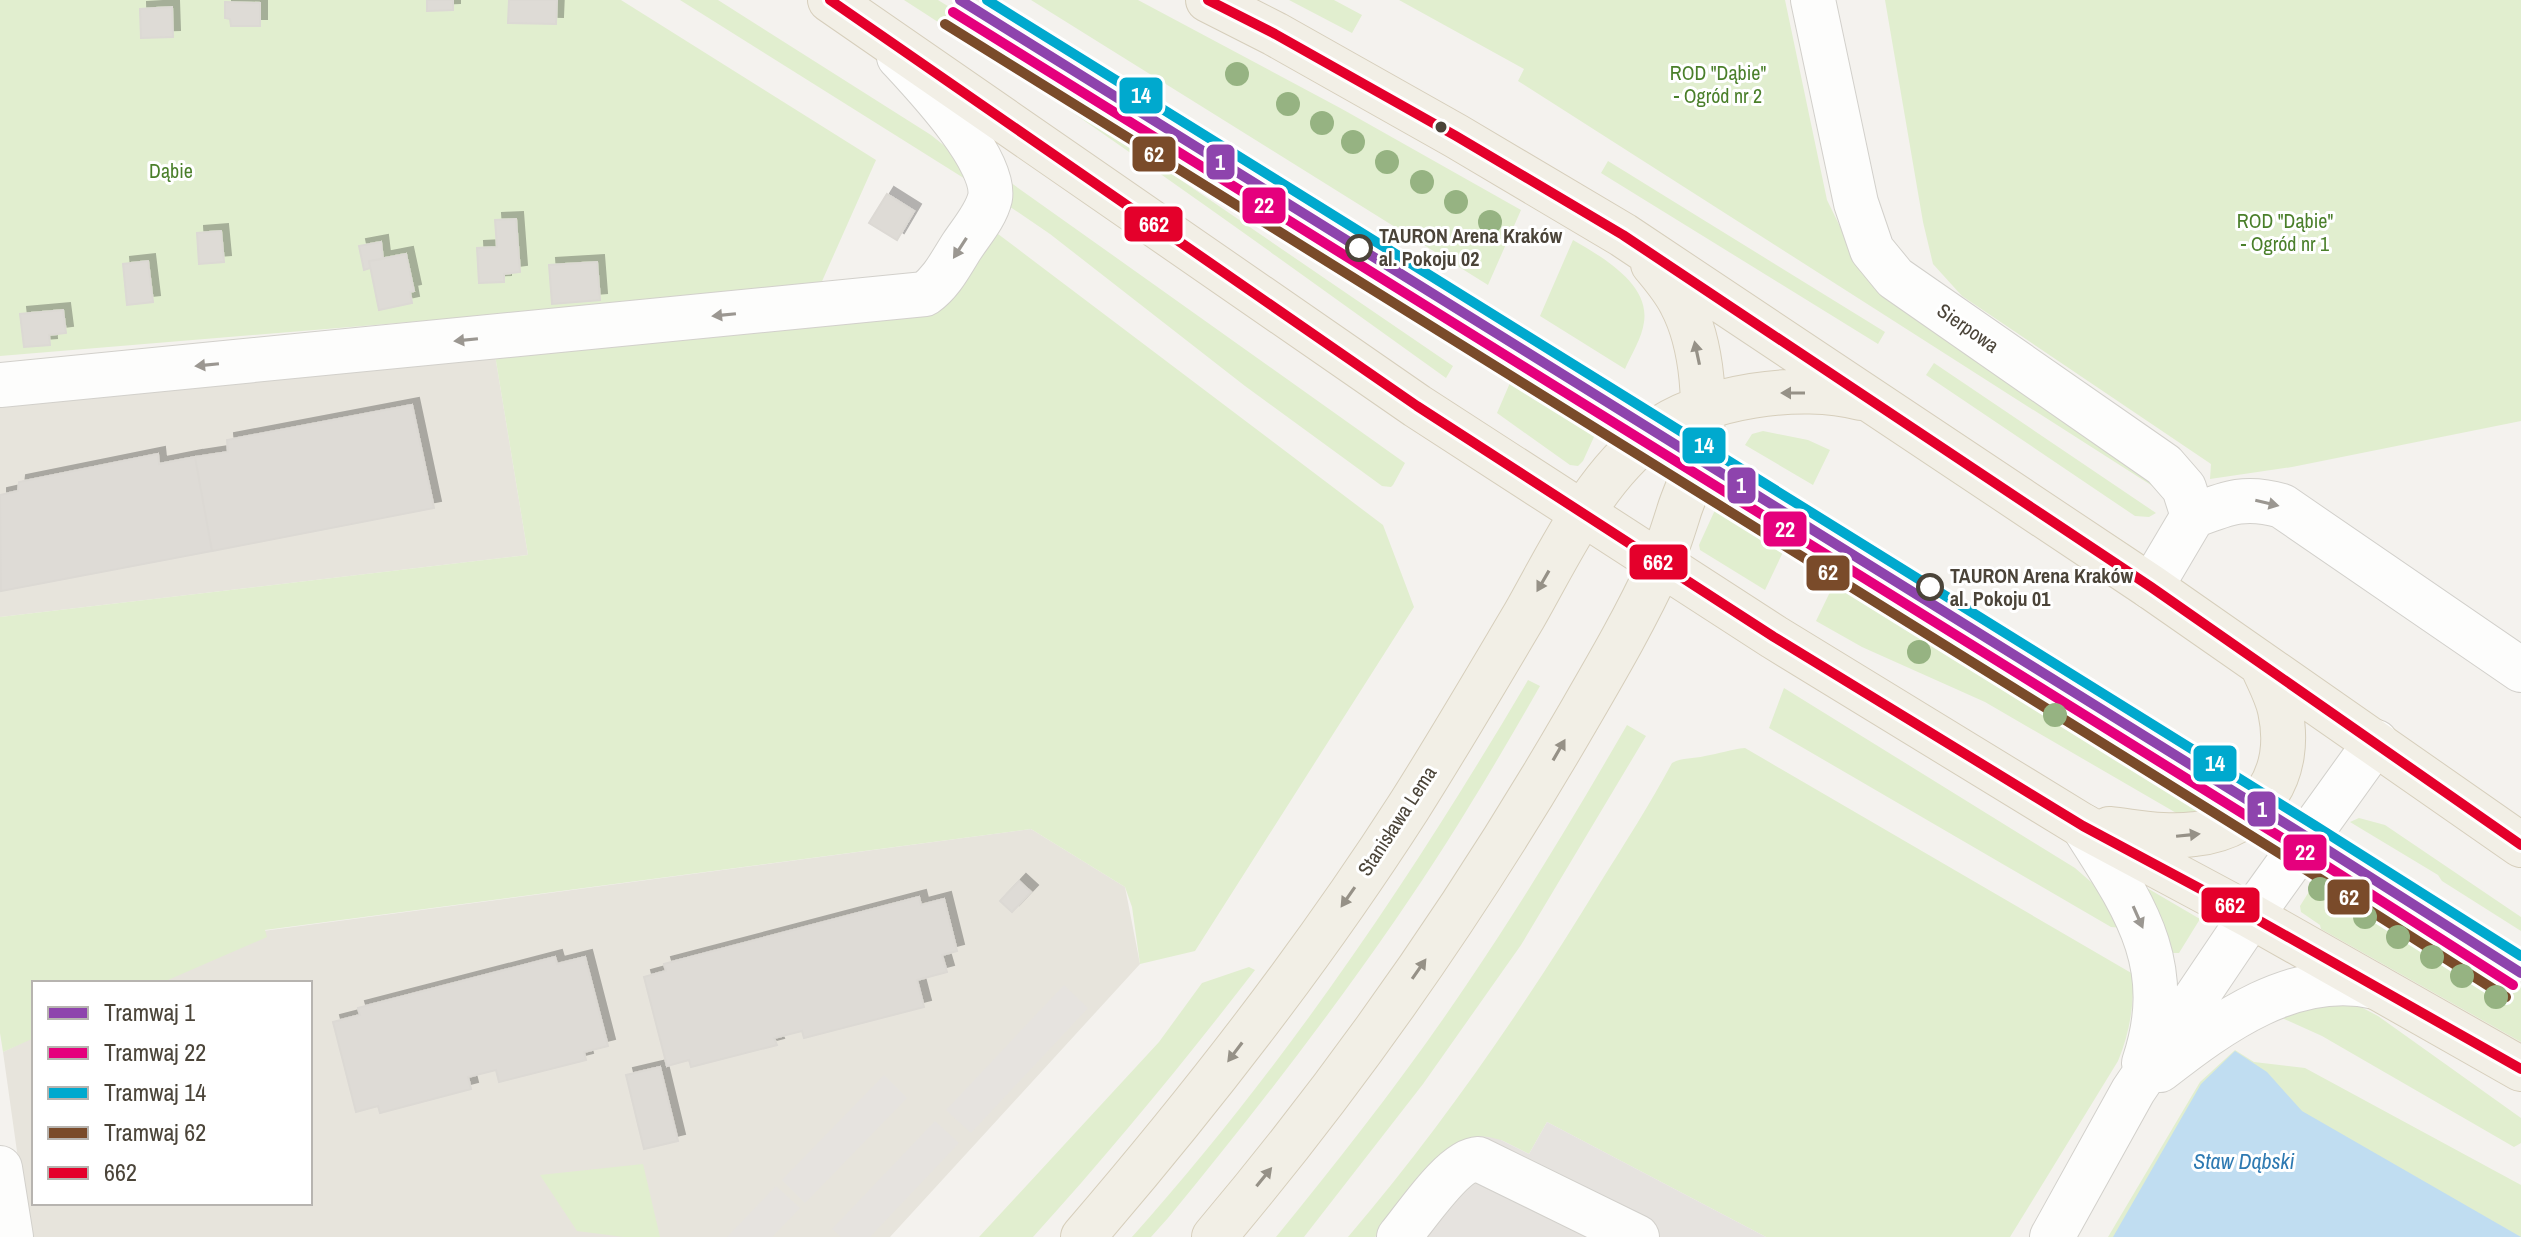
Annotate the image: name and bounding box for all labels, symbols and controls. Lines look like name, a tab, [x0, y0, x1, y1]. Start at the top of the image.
park label: ROD "Dąbie" - Ogród nr 2	[1670, 59, 1766, 109]
line badge: 14	[1118, 76, 1164, 115]
text: 14	[1131, 80, 1151, 110]
unlabelled marker	[1433, 119, 1449, 135]
line badge: 62	[1131, 135, 1177, 173]
text: 62	[1144, 139, 1164, 169]
line badge: 1	[1205, 143, 1236, 181]
text: 1	[1215, 147, 1226, 177]
park label: Dąbie	[149, 157, 193, 184]
line badge: 22	[1241, 186, 1287, 225]
text: 22	[1254, 190, 1274, 220]
line badge: 662	[1123, 205, 1184, 243]
park label: ROD "Dąbie" - Ogród nr 1	[2237, 207, 2333, 257]
text: 662	[1139, 209, 1169, 239]
place label: TAURON Arena Kraków al. Pokoju 02	[1379, 222, 1562, 272]
marker: TAURON Arena Kraków al. Pokoju 02	[1346, 235, 1372, 261]
one-way arrow	[953, 238, 968, 259]
street label: Sierpowa	[1932, 297, 2004, 359]
one-way arrow	[711, 309, 736, 322]
one-way arrow	[453, 334, 478, 347]
one-way arrow	[1690, 340, 1703, 365]
one-way arrow	[194, 359, 219, 372]
one-way arrow	[1780, 387, 1805, 399]
line badge: 14	[1681, 426, 1727, 465]
text: 14	[1694, 430, 1714, 460]
line badge: 1	[1726, 466, 1757, 505]
text: 1	[1736, 470, 1747, 500]
one-way arrow	[2255, 497, 2280, 510]
line badge: 22	[1762, 510, 1808, 548]
text: 22	[1775, 514, 1795, 544]
line badge: 662	[1628, 543, 1689, 581]
text: 662	[1643, 547, 1673, 577]
line badge: 62	[1805, 554, 1851, 592]
text: 62	[1818, 557, 1838, 587]
place label: TAURON Arena Kraków al. Pokoju 01	[1950, 562, 2133, 612]
one-way arrow	[1536, 570, 1550, 592]
marker: TAURON Arena Kraków al. Pokoju 01	[1917, 574, 1943, 600]
one-way arrow	[1552, 739, 1566, 761]
line badge: 14	[2192, 744, 2238, 783]
text: 14	[2205, 748, 2225, 778]
street label: Stanisława Lema	[1351, 761, 1442, 881]
line badge: 1	[2246, 790, 2277, 828]
text: 1	[2257, 794, 2268, 824]
one-way arrow	[2176, 828, 2201, 841]
line badge: 22	[2282, 833, 2328, 872]
text: 22	[2295, 837, 2315, 867]
line badge: 62	[2326, 878, 2371, 916]
text: 62	[2339, 882, 2359, 912]
line badge: 662	[2200, 886, 2261, 924]
one-way arrow	[1341, 887, 1356, 908]
text: 662	[2215, 890, 2245, 920]
one-way arrow	[2131, 905, 2144, 929]
one-way arrow	[1411, 959, 1427, 979]
legend	[32, 981, 312, 1205]
text: Tramwaj 1	[104, 996, 195, 1028]
text: Tramwaj 22	[104, 1036, 206, 1068]
one-way arrow	[1228, 1042, 1244, 1063]
text: Tramwaj 14	[104, 1076, 206, 1108]
text: Tramwaj 62	[104, 1116, 206, 1148]
water label: Staw Dąbski	[2193, 1146, 2295, 1176]
text: 662	[104, 1156, 137, 1188]
one-way arrow	[1255, 1167, 1272, 1187]

